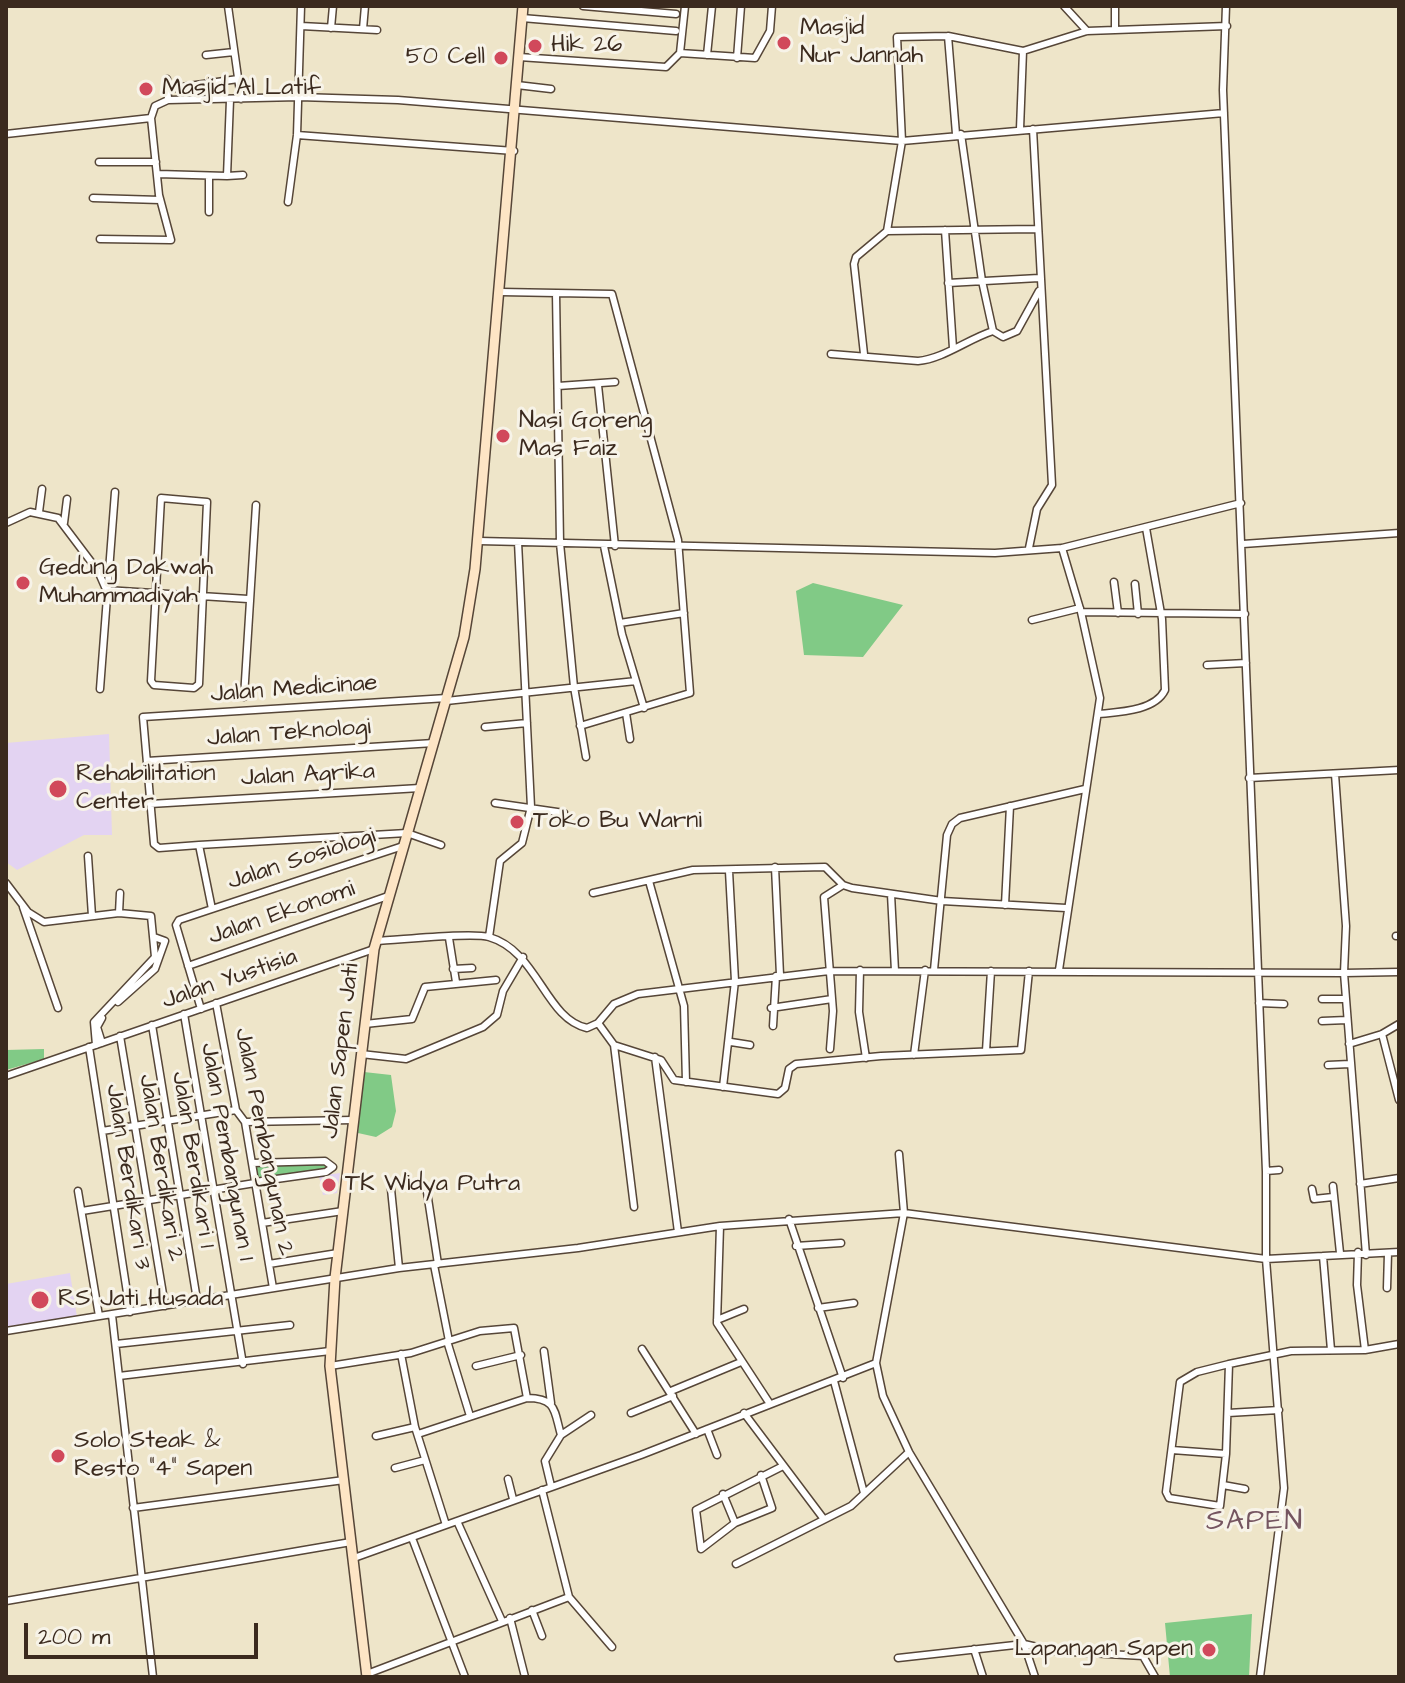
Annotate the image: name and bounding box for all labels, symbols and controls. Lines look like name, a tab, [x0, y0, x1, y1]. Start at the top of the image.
place label: Masjid Nur Jannah	[800, 15, 923, 71]
place label: Hik 26	[551, 32, 622, 60]
marker: Masjid Nur Jannah	[775, 34, 793, 52]
marker: Hik 26	[526, 37, 544, 55]
place label: 50 Cell	[406, 44, 485, 72]
marker: 50 Cell	[492, 49, 510, 67]
place label: Masjid Al Latif	[162, 75, 321, 103]
marker: Masjid Al Latif	[137, 80, 155, 98]
place label: Nasi Goreng Mas Faiz	[519, 408, 652, 464]
marker: Nasi Goreng Mas Faiz	[494, 427, 512, 445]
place label: Gedung Dakwah Muhammadiyah	[39, 555, 213, 611]
marker: Gedung Dakwah Muhammadiyah	[14, 574, 32, 592]
street label: Jalan Medicinae	[210, 670, 378, 710]
street label: Jalan Teknologi	[206, 714, 372, 754]
street label: Jalan Agrika	[240, 758, 376, 794]
place label: Rehabilitation Center	[76, 761, 215, 817]
marker: Rehabilitation Center	[47, 778, 69, 800]
place label: Toko Bu Warni	[533, 808, 702, 836]
marker: Toko Bu Warni	[508, 813, 526, 831]
street label: Jalan Sosiologi	[224, 823, 380, 897]
street label: Jalan Ekonomi	[205, 876, 359, 952]
street label: Jalan Yustisia	[159, 943, 301, 1017]
street label: Jalan Sapen Jati	[317, 962, 367, 1140]
street label: Jalan Pembangunan 2	[227, 1026, 299, 1258]
street label: Jalan Pembangunan 1	[193, 1041, 259, 1263]
street label: Jalan Berdikari 1	[164, 1070, 220, 1250]
street label: Jalan Berdikari 2	[131, 1072, 189, 1264]
street label: Jalan Berdikari 3	[98, 1082, 156, 1272]
place label: TK Widya Putra	[345, 1171, 520, 1199]
marker: TK Widya Putra	[320, 1176, 338, 1194]
place label: RS Jati Husada	[58, 1286, 223, 1314]
marker: RS Jati Husada	[29, 1289, 51, 1311]
place label: Solo Steak & Resto "4" Sapen	[74, 1428, 252, 1484]
marker: Solo Steak & Resto "4" Sapen	[49, 1447, 67, 1465]
district label: SAPEN	[1206, 1506, 1304, 1540]
scale bar	[28, 1607, 262, 1657]
text: 200 m	[38, 1620, 110, 1654]
place label: Lapangan Sapen	[1014, 1636, 1193, 1664]
marker: Lapangan Sapen	[1200, 1641, 1218, 1659]

